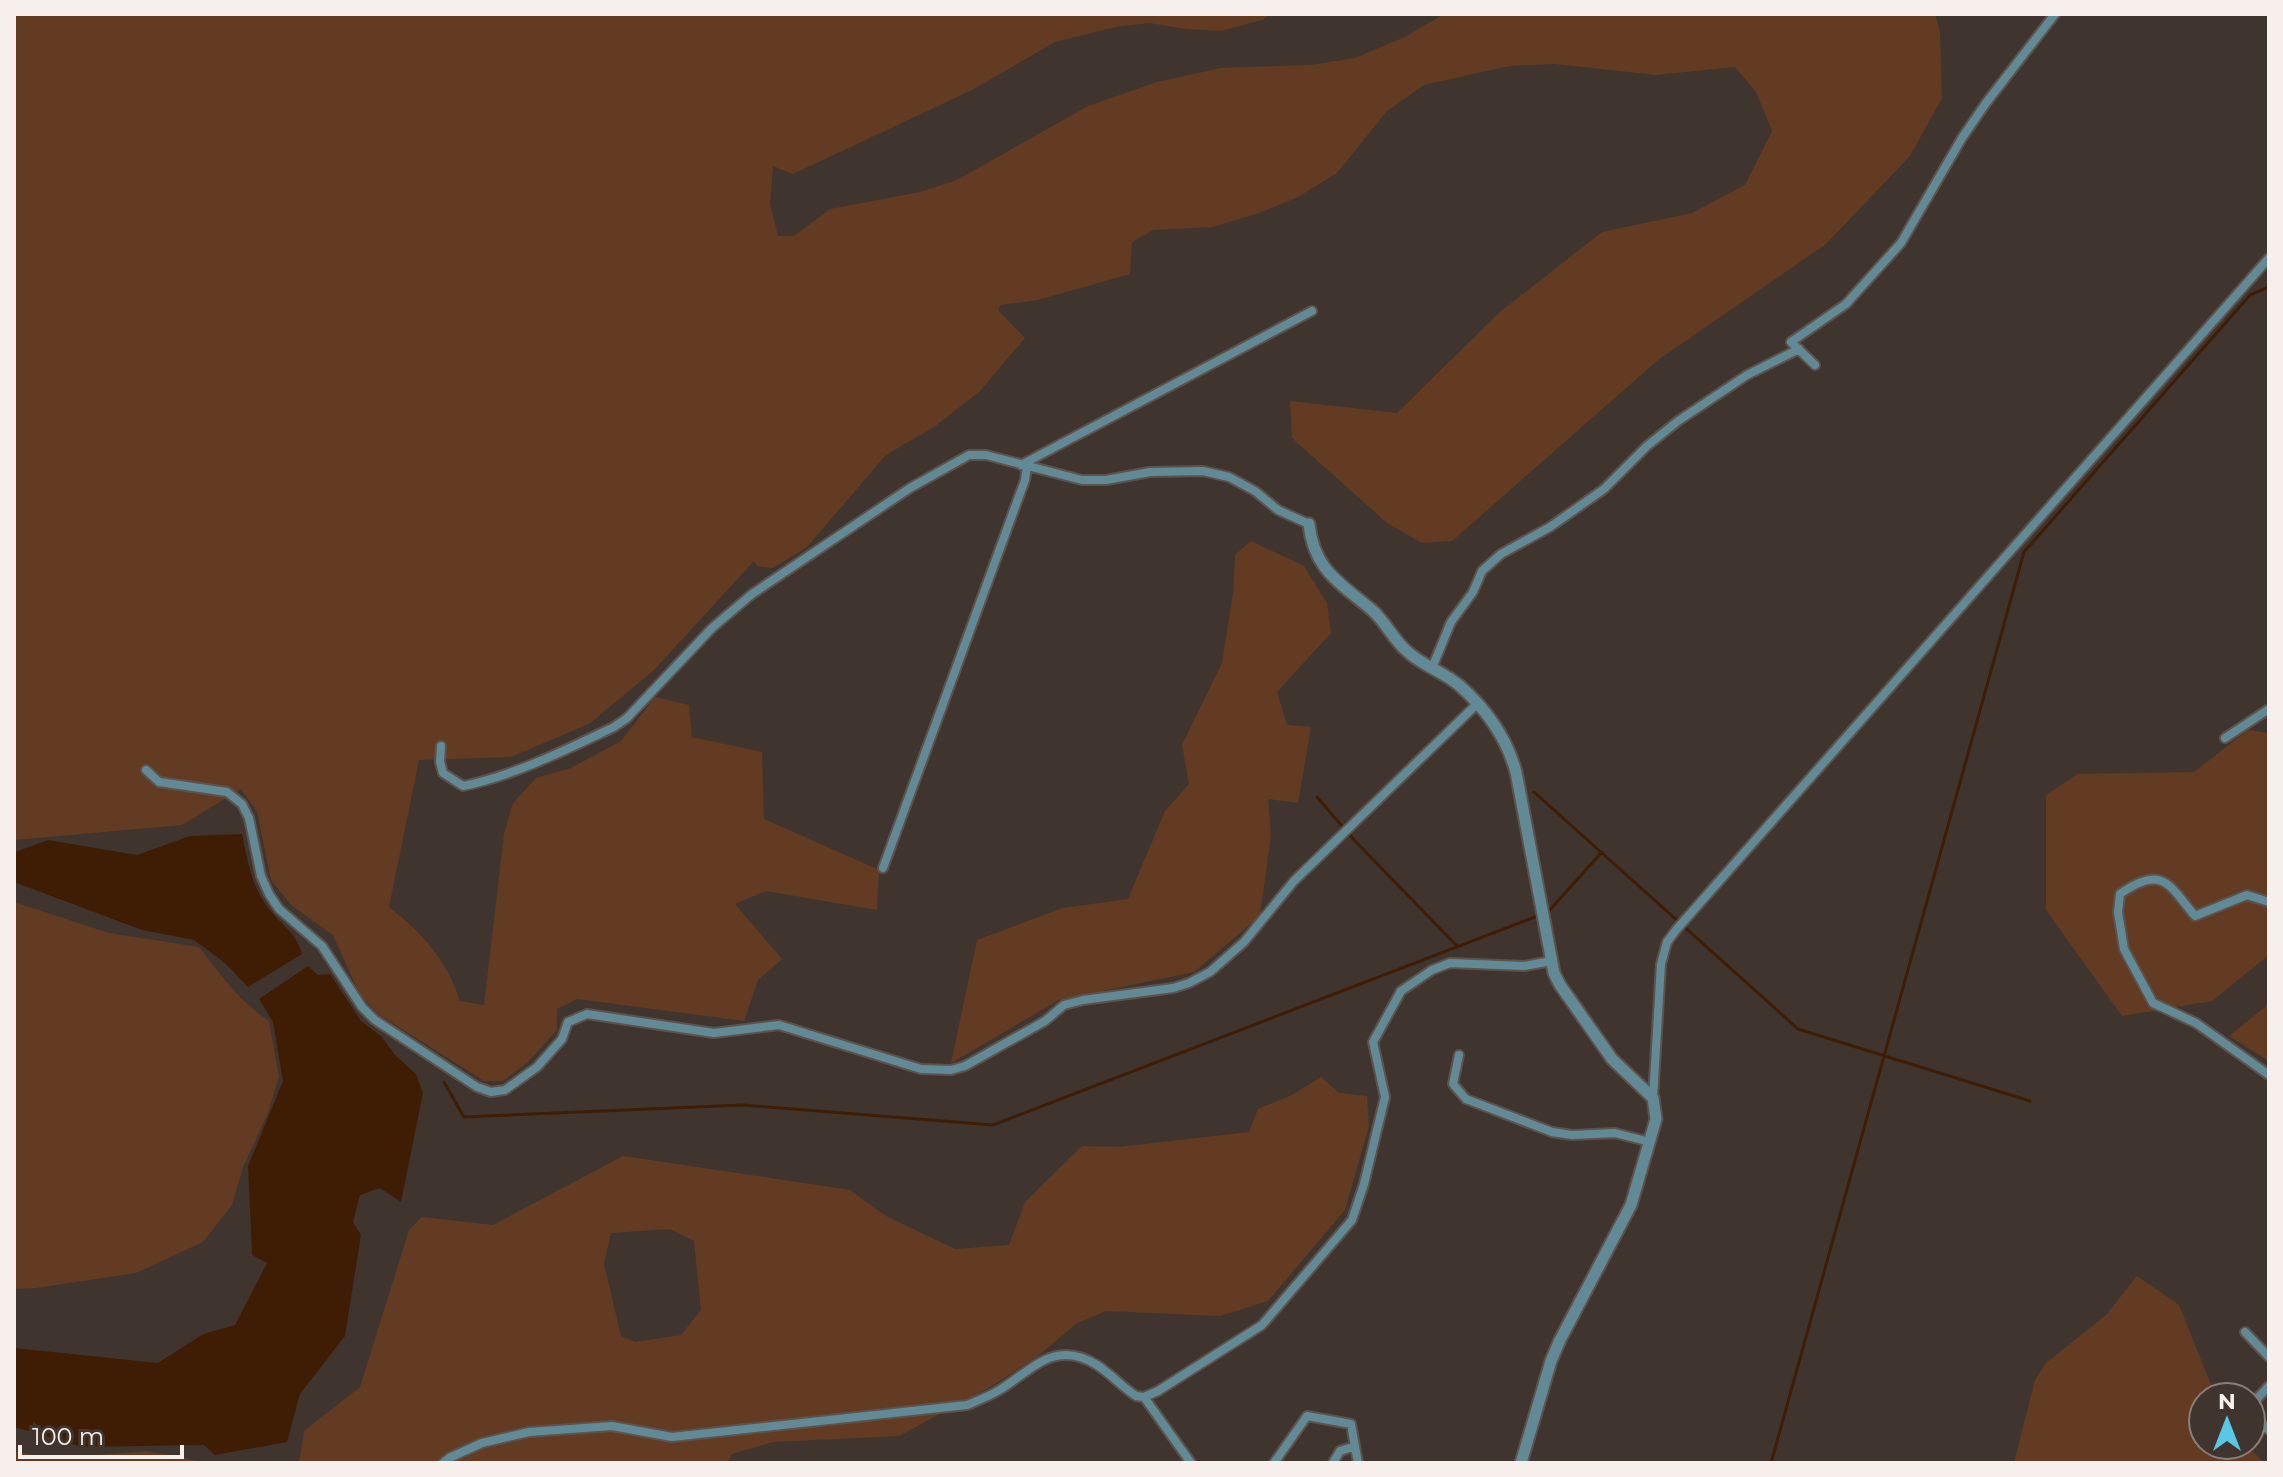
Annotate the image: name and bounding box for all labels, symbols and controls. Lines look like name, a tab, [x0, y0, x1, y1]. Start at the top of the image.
north arrow	[2187, 1381, 2267, 1461]
text: N	[2218, 1388, 2236, 1415]
scale bar	[20, 1409, 182, 1459]
text: 100 m	[32, 1422, 104, 1451]

